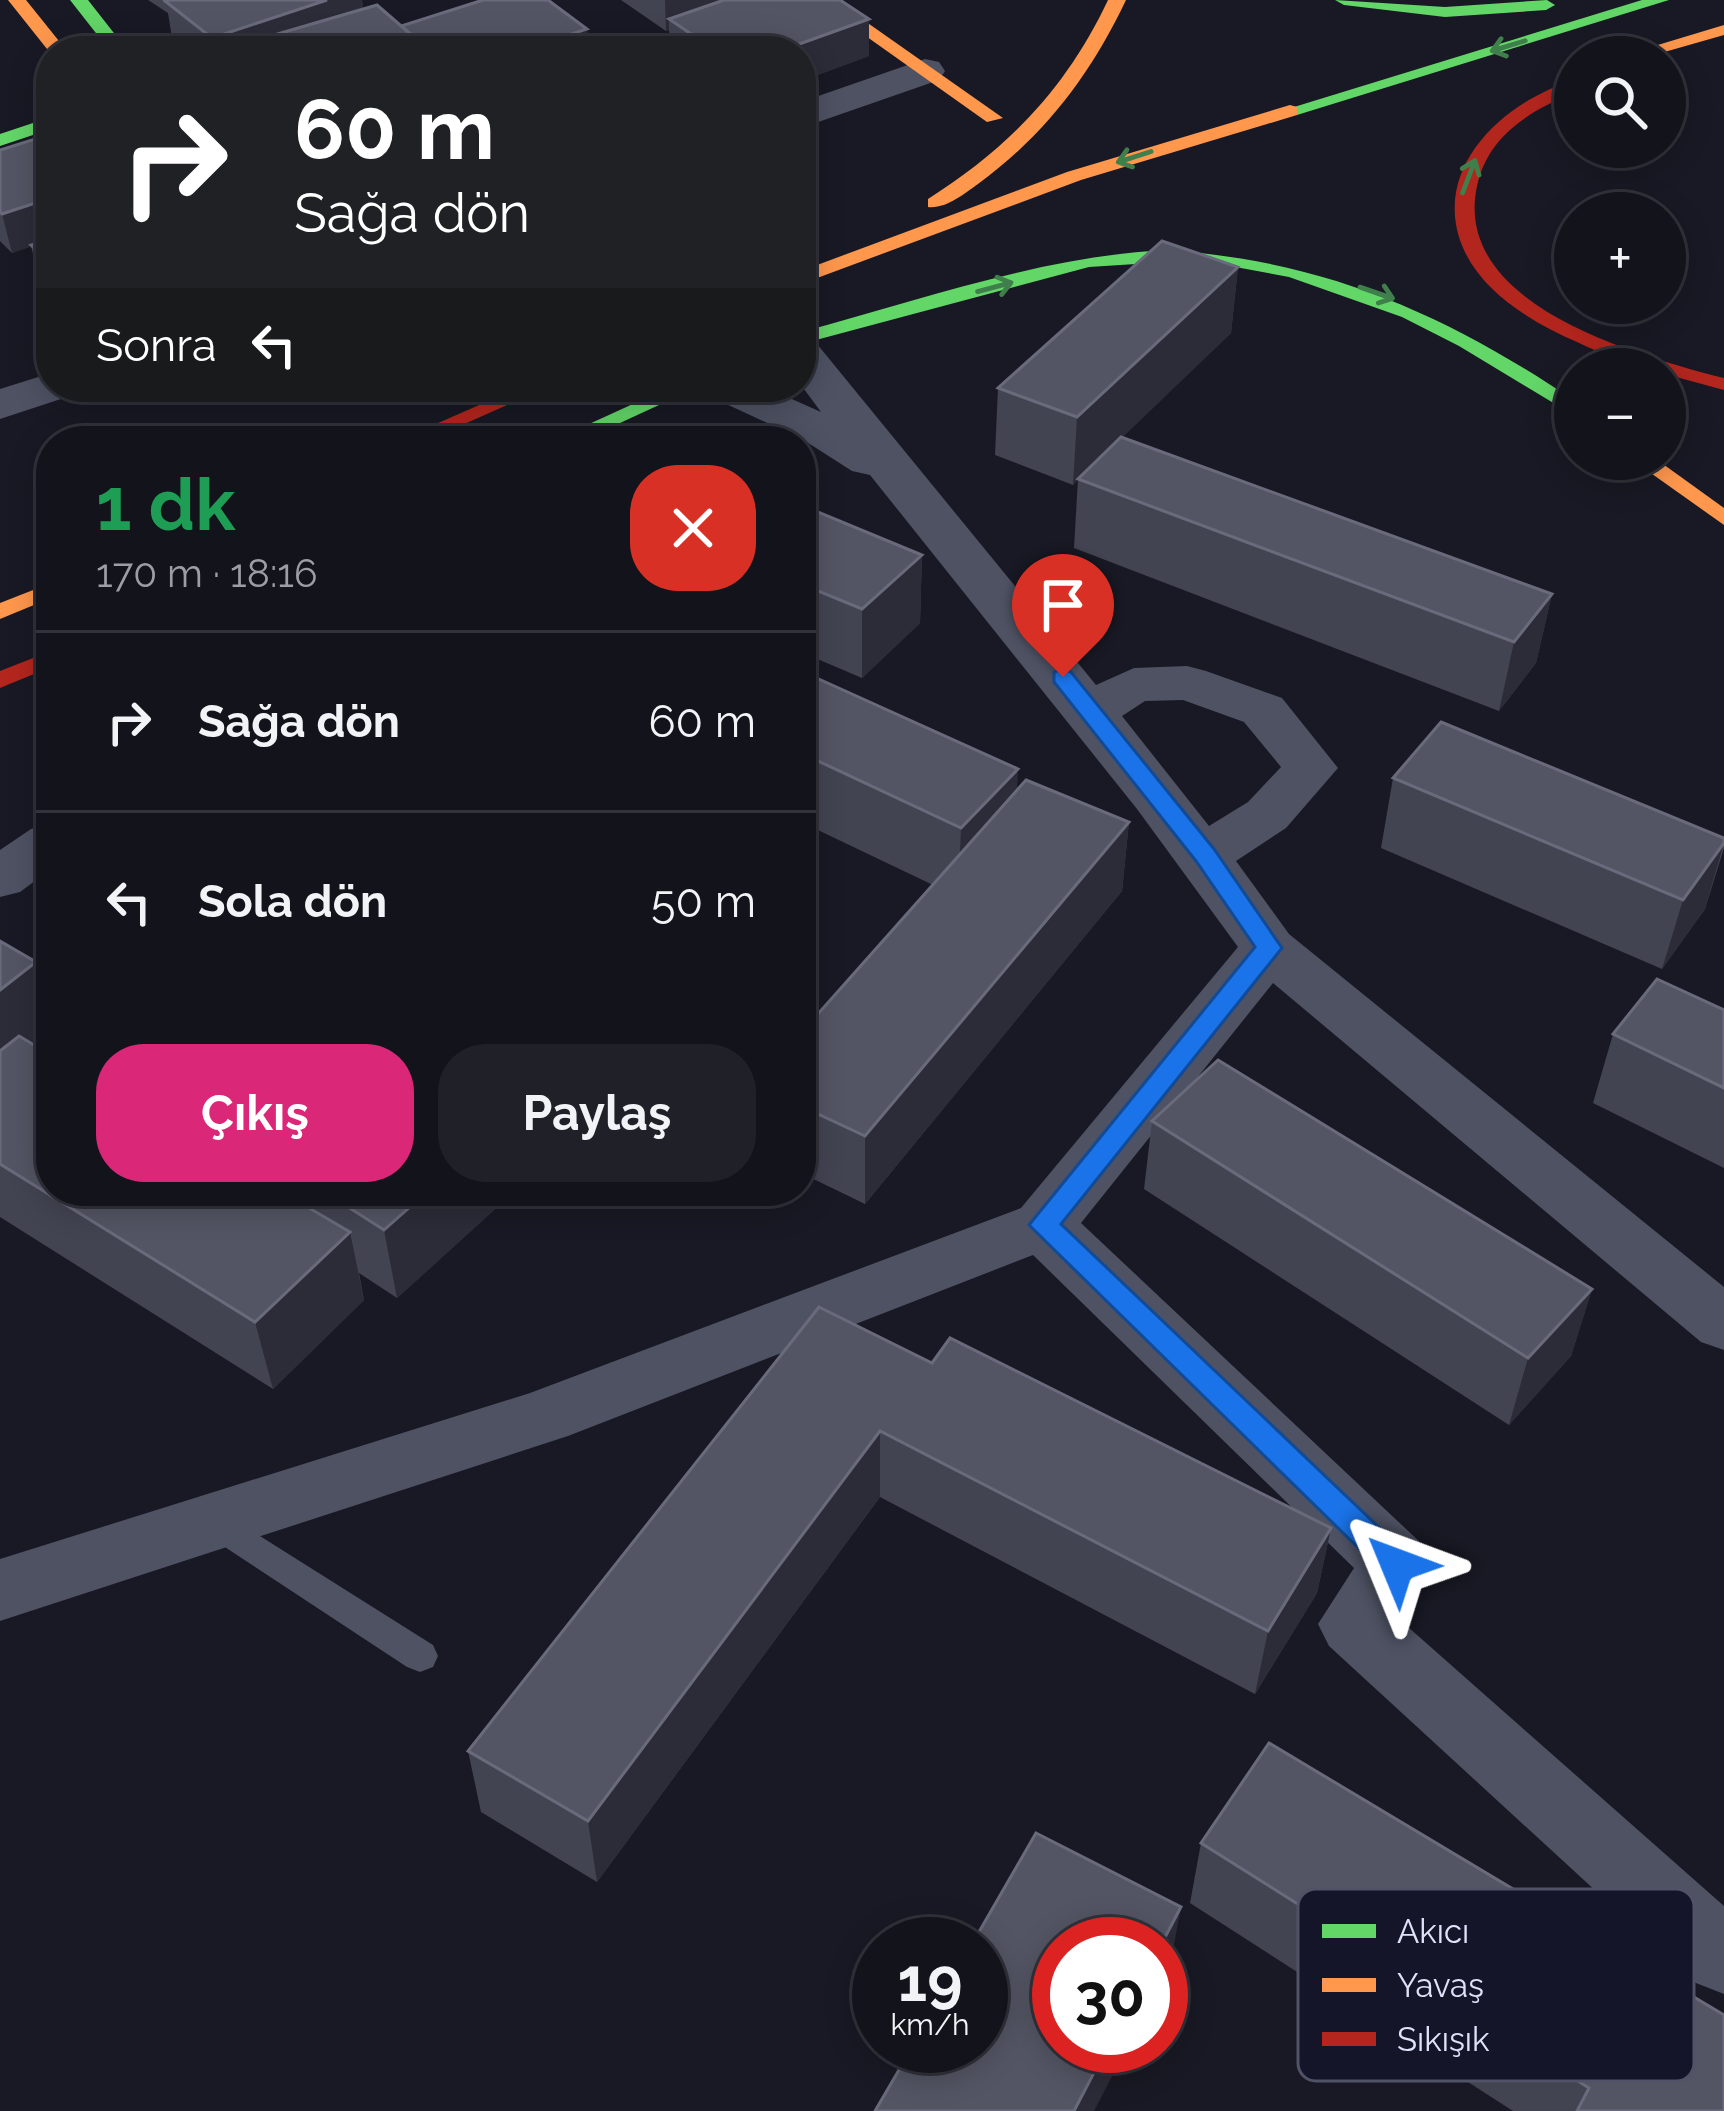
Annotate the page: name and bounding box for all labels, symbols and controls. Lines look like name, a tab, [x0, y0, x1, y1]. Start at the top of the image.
one-way arrow	[1490, 36, 1528, 58]
map controls	[1554, 36, 1686, 480]
button: search	[1554, 36, 1686, 168]
text: 60 m	[294, 80, 495, 179]
icon: right	[96, 84, 252, 240]
one-way arrow	[1116, 147, 1154, 169]
one-way arrow	[1460, 159, 1482, 196]
text: Sağa dön	[294, 181, 530, 245]
button: +	[1554, 192, 1686, 324]
one-way arrow	[976, 274, 1014, 296]
one-way arrow	[1357, 284, 1395, 306]
icon: left	[241, 312, 307, 378]
text: Sonra	[96, 319, 217, 372]
button: −	[1554, 348, 1686, 480]
text: 1 dk	[96, 462, 235, 547]
button: close	[630, 465, 756, 591]
text: 170 m · 18:16	[96, 550, 317, 596]
pin	[1012, 554, 1114, 677]
icon: arrive	[1030, 572, 1096, 638]
icon: right	[96, 689, 162, 755]
text: Sağa dön	[198, 695, 400, 748]
text: 60 m	[648, 695, 756, 748]
icon: left	[96, 869, 162, 935]
text: Sola dön	[198, 875, 387, 928]
text: 50 m	[651, 875, 756, 928]
button: Çıkış	[96, 1044, 414, 1182]
button: Paylaş	[438, 1044, 756, 1182]
position arrow	[1334, 1502, 1460, 1628]
legend	[1298, 1889, 1694, 2081]
text: Akıcı	[1397, 1912, 1469, 1951]
speed limit sign: 30	[1032, 1917, 1188, 2073]
text: 19	[898, 1945, 962, 2015]
text: Yavaş	[1397, 1966, 1484, 2005]
text: km/h	[890, 2007, 970, 2042]
text: Sıkışık	[1397, 2020, 1490, 2059]

